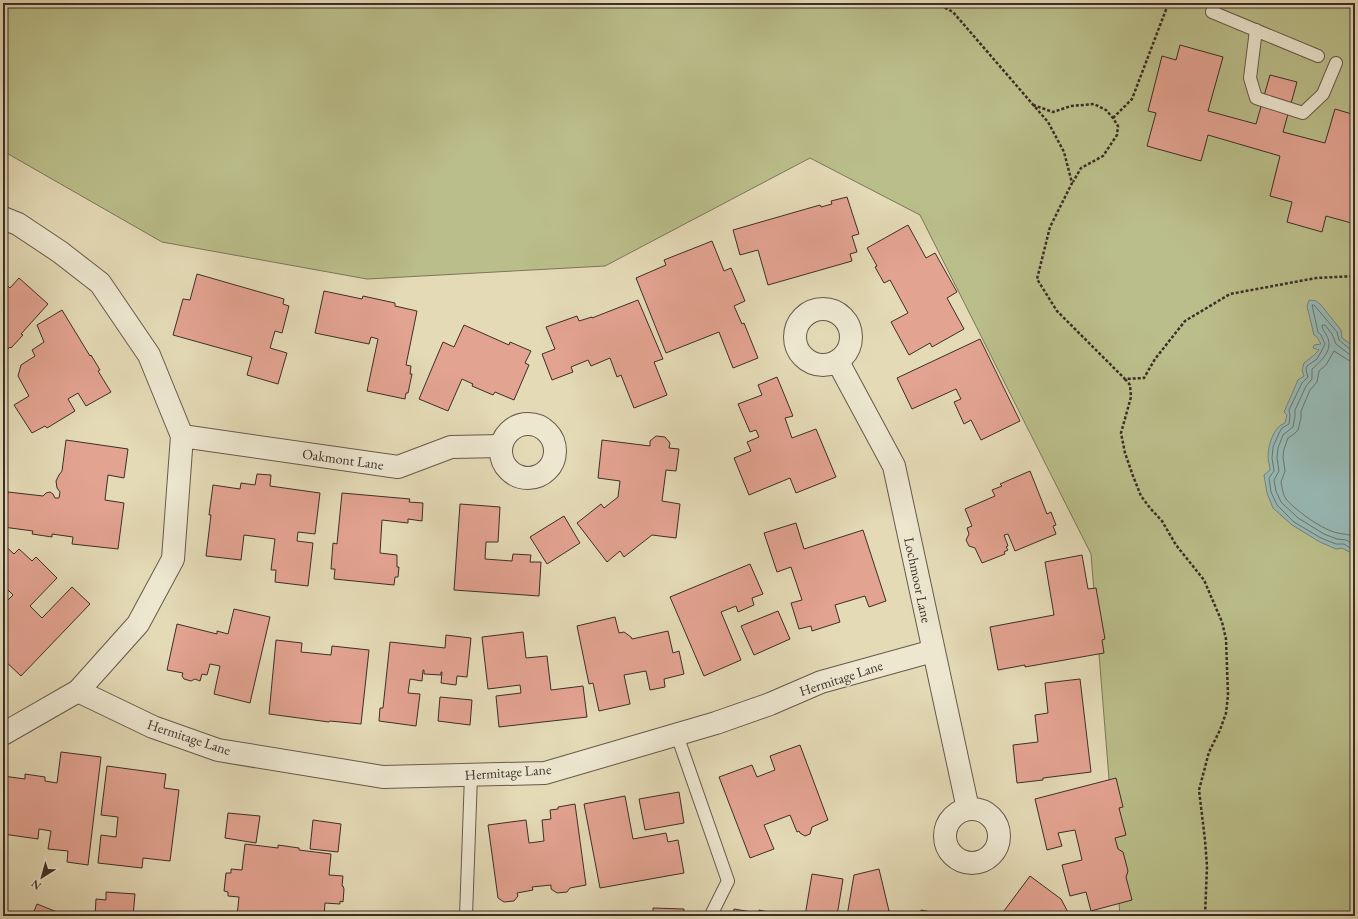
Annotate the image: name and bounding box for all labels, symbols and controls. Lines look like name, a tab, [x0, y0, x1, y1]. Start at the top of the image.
street label: Oakmont Lane	[301, 444, 385, 474]
street label: Lochmoor Lane	[900, 536, 936, 625]
street label: Hermitage Lane	[797, 656, 886, 700]
street label: Hermitage Lane	[145, 715, 234, 759]
street label: Hermitage Lane	[464, 760, 552, 784]
north arrow	[22, 857, 62, 897]
text: N	[28, 877, 44, 893]

